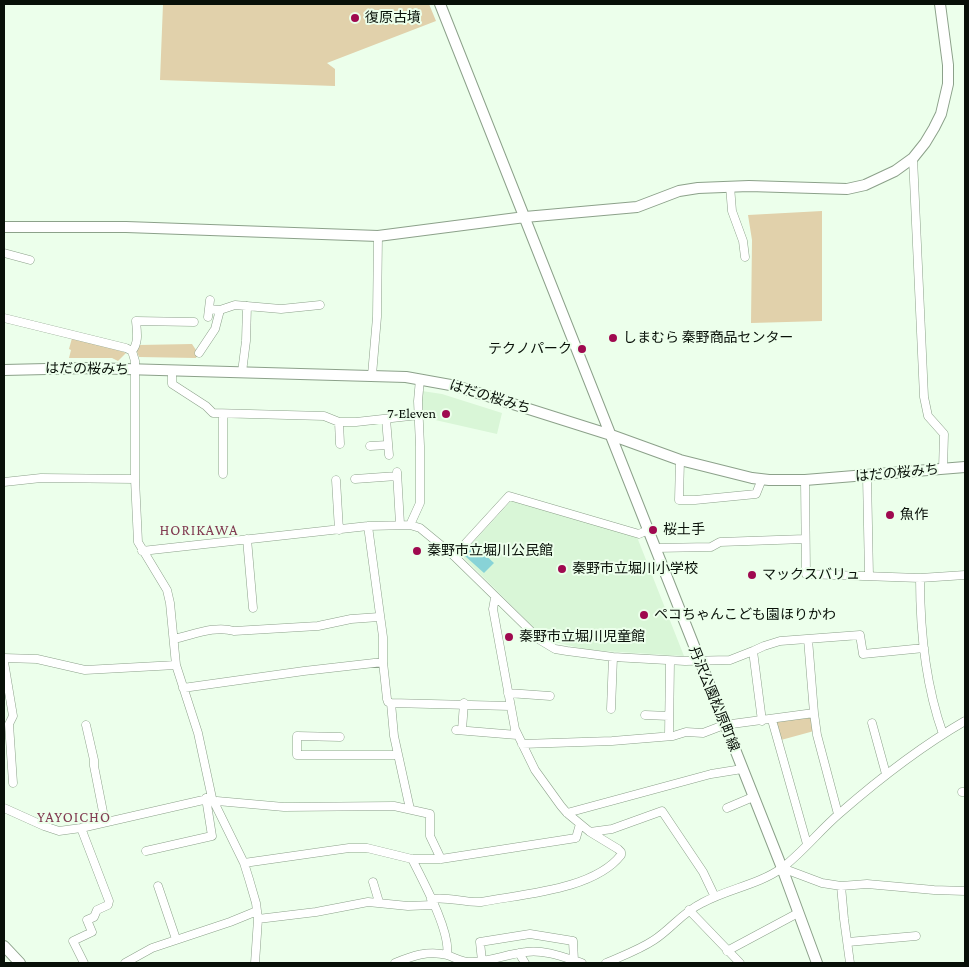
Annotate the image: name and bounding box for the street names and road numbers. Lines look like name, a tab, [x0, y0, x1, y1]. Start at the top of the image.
street label: はだの桜みち	[45, 360, 129, 378]
street label: はだの桜みち	[447, 377, 533, 417]
street label: はだの桜みち	[854, 461, 940, 485]
street label: 丹沢公園松原町線	[685, 644, 743, 754]

